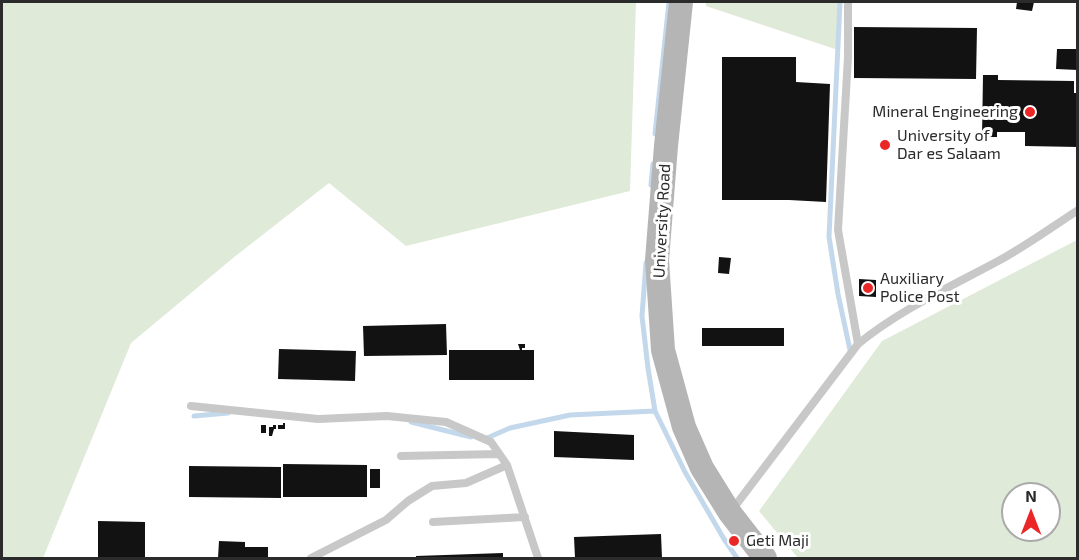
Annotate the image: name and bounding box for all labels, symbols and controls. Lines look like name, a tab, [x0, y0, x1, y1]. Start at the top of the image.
place label: Mineral Engineering	[872, 102, 1018, 122]
marker: Mineral Engineering	[1023, 105, 1037, 119]
place label: University of Dar es Salaam	[897, 126, 1001, 164]
marker: University of Dar es Salaam	[878, 138, 892, 152]
street label: University Road	[649, 163, 675, 279]
place label: Auxiliary Police Post	[880, 269, 960, 307]
marker: Auxiliary Police Post	[861, 281, 875, 295]
north arrow	[1001, 482, 1061, 542]
text: N	[1025, 486, 1037, 505]
place label: Geti Maji	[746, 531, 809, 551]
marker: Geti Maji	[727, 534, 741, 548]

